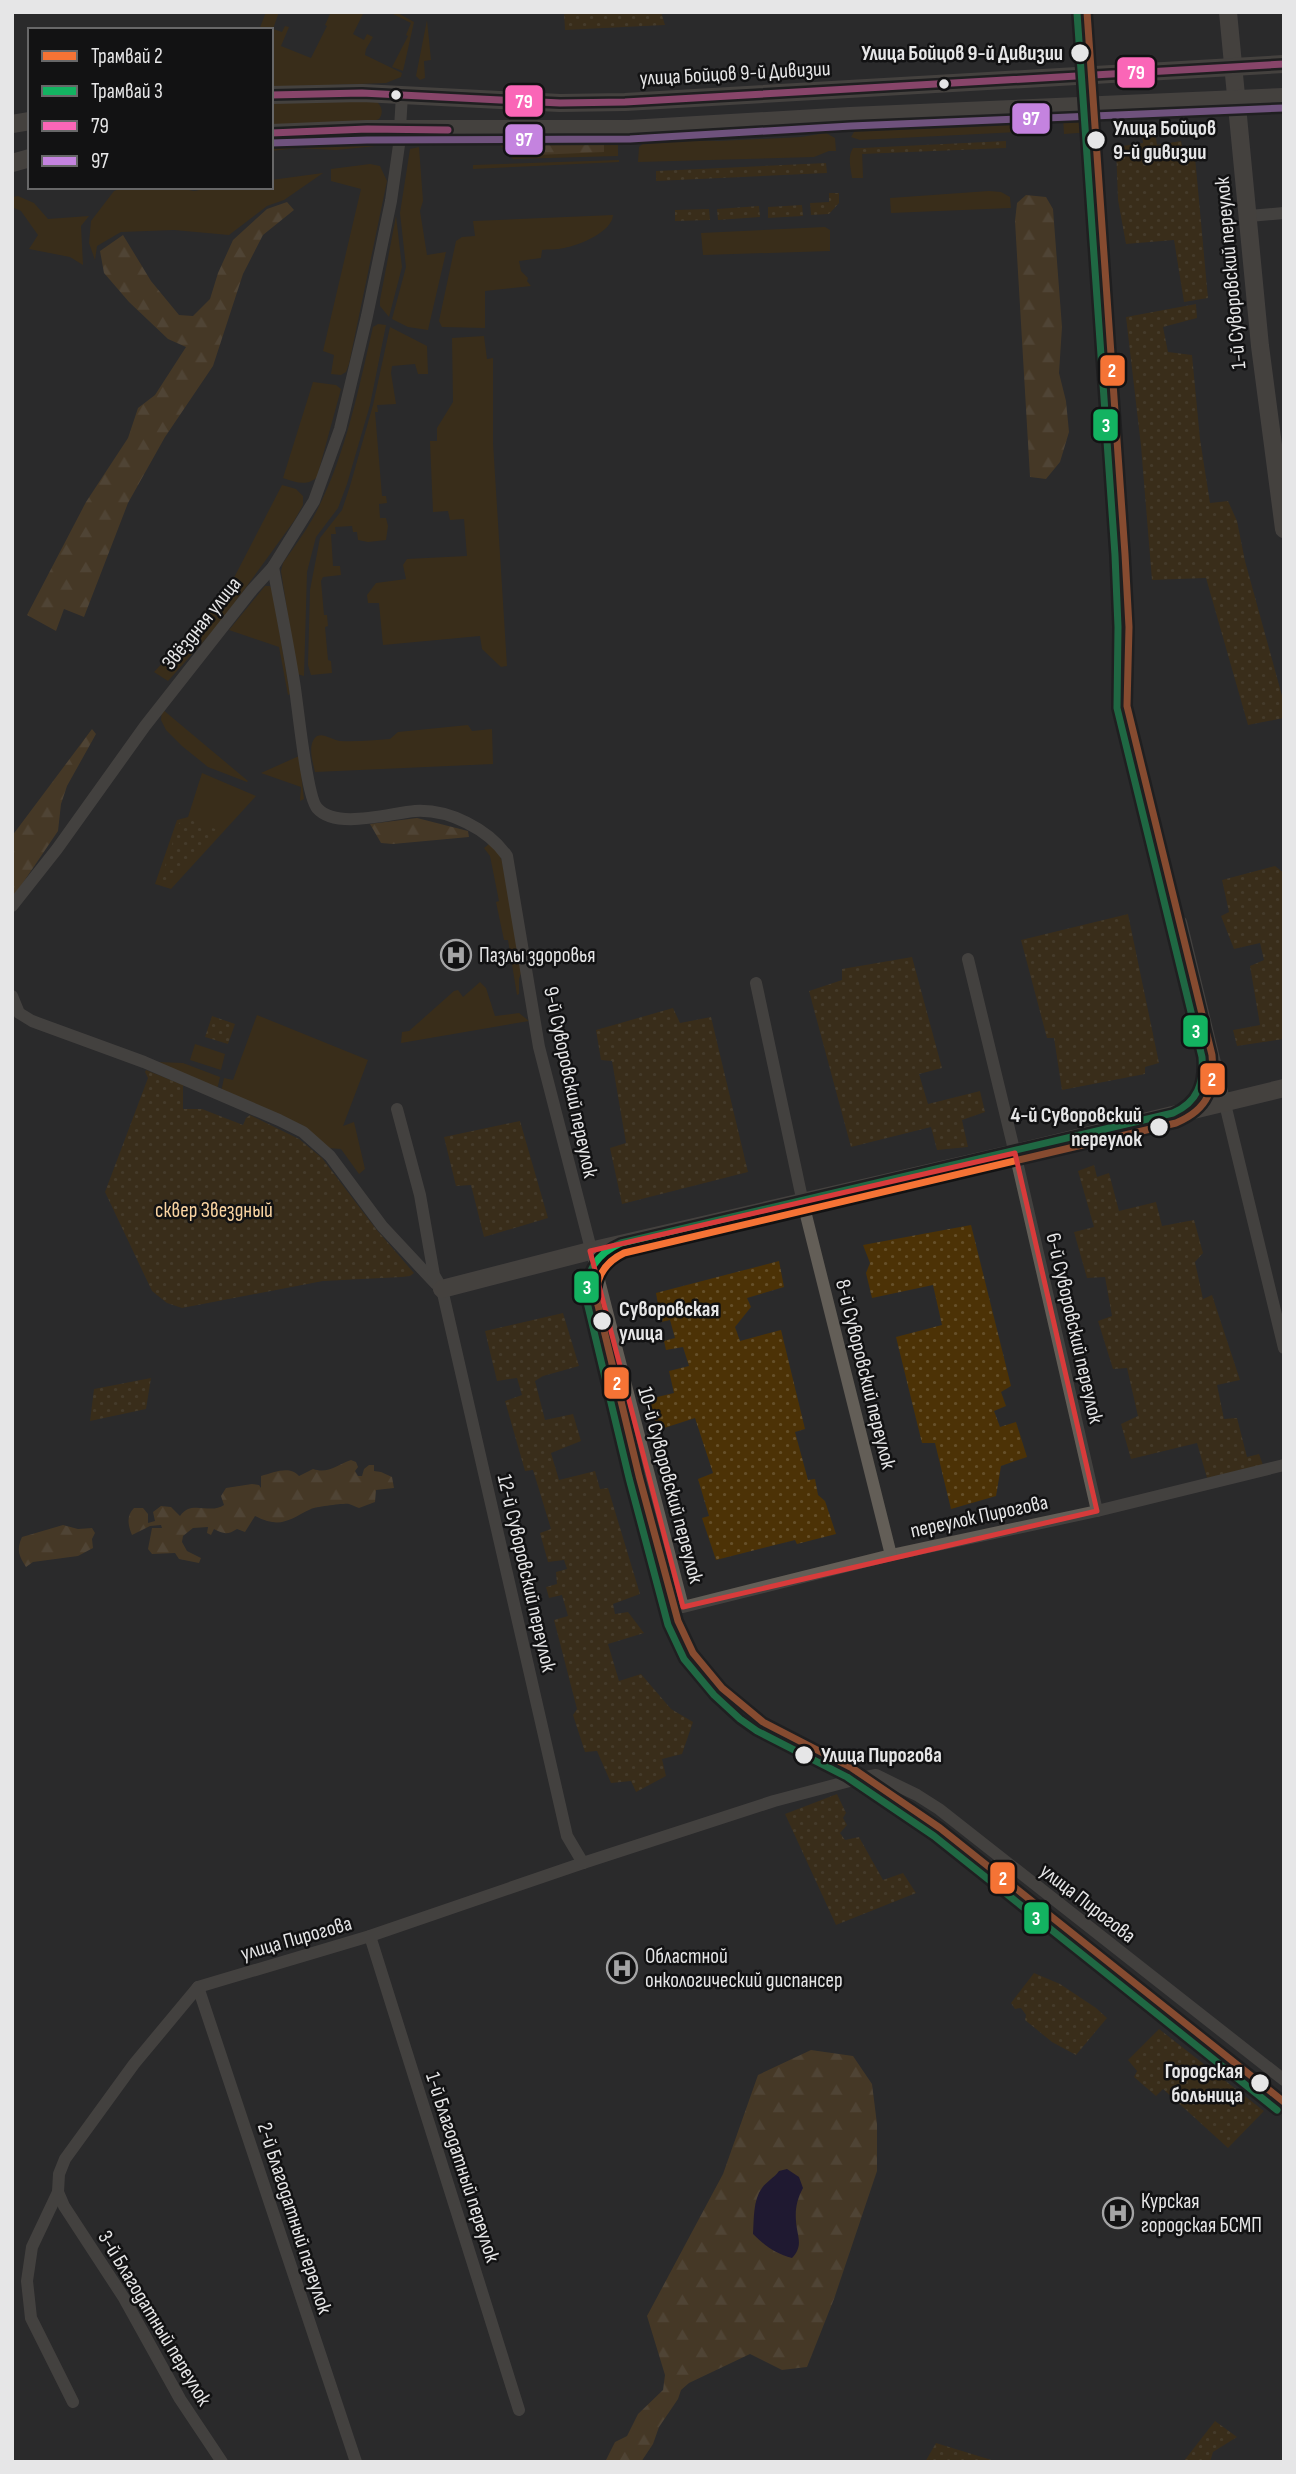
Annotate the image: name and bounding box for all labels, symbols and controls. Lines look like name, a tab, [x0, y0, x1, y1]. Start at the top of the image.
legend	[28, 28, 273, 189]
place label: Улица Бойцов 9-й Дивизии	[861, 41, 1063, 66]
marker: Улица Бойцов 9-й Дивизии	[1069, 42, 1091, 64]
text: Трамвай 2	[91, 44, 163, 69]
street label: улица Бойцов 9-й Дивизии	[639, 56, 831, 91]
line badge: 79	[1116, 56, 1156, 89]
text: 79	[1127, 62, 1145, 85]
unlabelled marker	[937, 77, 951, 91]
text: Трамвай 3	[91, 79, 163, 104]
line badge: 79	[504, 84, 544, 118]
unlabelled marker	[389, 88, 403, 102]
text: 79	[515, 91, 533, 114]
line badge: 97	[1011, 102, 1051, 135]
text: 97	[1022, 108, 1040, 131]
text: 79	[91, 114, 109, 139]
place label: Улица Бойцов 9-й дивизии	[1113, 116, 1216, 165]
line badge: 97	[504, 123, 544, 156]
text: 97	[515, 129, 533, 152]
marker: Улица Бойцов 9-й дивизии	[1085, 129, 1107, 151]
text: 97	[91, 149, 109, 174]
street label: 1-й Суворовский переулок	[1210, 176, 1251, 370]
line badge: 2	[1099, 354, 1126, 387]
text: 2	[1108, 360, 1116, 383]
line badge: 3	[1092, 408, 1119, 442]
text: 3	[1102, 415, 1110, 438]
street label: Звёздная улица	[156, 572, 246, 675]
hospital icon: Пазлы здоровья	[439, 938, 473, 972]
place label: Пазлы здоровья	[479, 943, 595, 968]
street label: 9-й Суворовский переулок	[538, 984, 603, 1180]
line badge: 3	[1182, 1014, 1209, 1048]
text: 3	[1192, 1021, 1200, 1044]
line badge: 2	[1199, 1062, 1226, 1096]
text: 2	[1208, 1069, 1216, 1092]
place label: 4-й Суворовский переулок	[1010, 1103, 1142, 1152]
marker: 4-й Суворовский переулок	[1148, 1116, 1170, 1138]
park label: сквер Звездный	[155, 1198, 273, 1223]
street label: 6-й Суворовский переулок	[1040, 1230, 1109, 1426]
line badge: 3	[573, 1270, 600, 1304]
text: 3	[583, 1277, 591, 1300]
street label: 8-й Суворовский переулок	[830, 1277, 901, 1472]
place label: Суворовская улица	[619, 1297, 719, 1346]
marker: Суворовская улица	[591, 1310, 613, 1332]
line badge: 2	[603, 1366, 630, 1400]
text: 2	[613, 1373, 621, 1396]
street label: 10-й Суворовский переулок	[632, 1384, 709, 1586]
street label: 12-й Суворовский переулок	[492, 1472, 561, 1674]
street label: переулок Пирогова	[908, 1490, 1050, 1543]
place label: Улица Пирогова	[821, 1743, 942, 1768]
marker: Улица Пирогова	[793, 1744, 815, 1766]
street label: улица Пирогова	[1035, 1858, 1140, 1948]
line badge: 2	[989, 1861, 1016, 1895]
text: 2	[999, 1868, 1007, 1891]
line badge: 3	[1023, 1901, 1050, 1935]
text: 3	[1032, 1908, 1040, 1931]
street label: улица Пирогова	[238, 1911, 355, 1966]
place label: Областной онкологический диспансер	[645, 1944, 843, 1993]
hospital icon: Областной онкологический диспансер	[605, 1951, 639, 1985]
place label: Городская больница	[1165, 2059, 1243, 2108]
street label: 1-й Благодатный переулок	[420, 2069, 505, 2265]
marker: Городская больница	[1249, 2072, 1271, 2094]
street label: 2-й Благодатный переулок	[252, 2119, 337, 2317]
place label: Курская городская БСМП	[1141, 2189, 1262, 2238]
hospital icon: Курская городская БСМП	[1101, 2196, 1135, 2230]
street label: 3-й Благодатный переулок	[92, 2226, 217, 2410]

